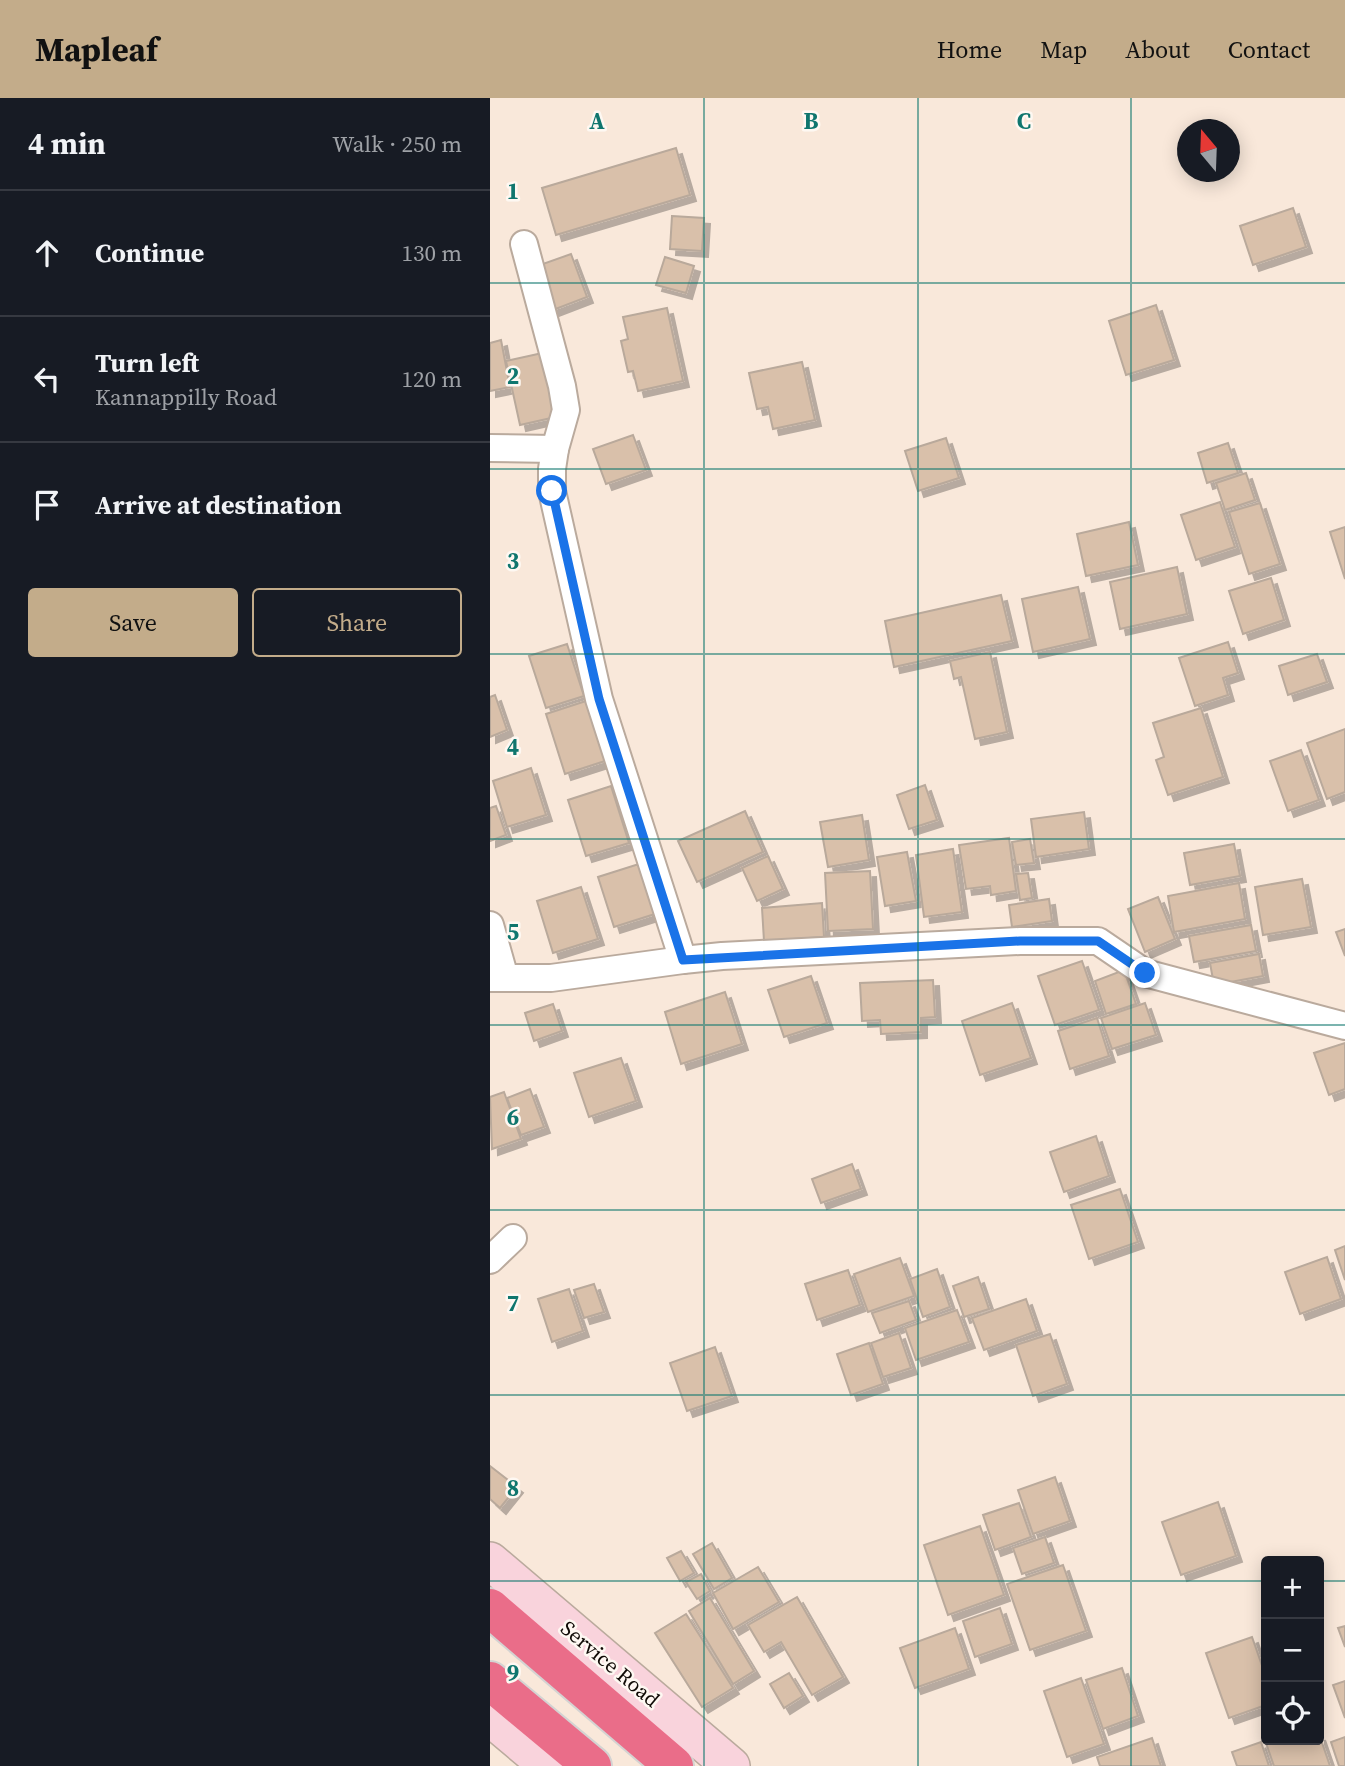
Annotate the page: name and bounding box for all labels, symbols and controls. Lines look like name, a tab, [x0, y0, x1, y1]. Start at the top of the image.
text: Mapleaf	[35, 27, 158, 72]
text: Home	[937, 33, 1002, 66]
text: Map	[1040, 33, 1087, 66]
text: About	[1125, 33, 1190, 66]
text: Contact	[1228, 33, 1310, 66]
text: A	[589, 105, 605, 137]
text: B	[804, 105, 819, 137]
text: C	[1017, 105, 1031, 137]
north arrow	[1177, 119, 1240, 182]
text: 4 min	[28, 123, 106, 164]
text: Walk · 250 m	[332, 128, 462, 160]
text: 1	[507, 175, 519, 207]
icon: ahead	[28, 234, 66, 272]
text: Continue	[95, 235, 204, 271]
text: 130 m	[401, 237, 462, 269]
text: Turn left	[95, 345, 199, 381]
icon: left	[28, 360, 66, 398]
text: 2	[507, 360, 519, 392]
text: 120 m	[401, 363, 462, 395]
text: Kannappilly Road	[95, 381, 277, 413]
route start	[536, 475, 567, 506]
icon: arrive	[28, 486, 66, 524]
text: Arrive at destination	[95, 487, 342, 523]
text: 3	[507, 545, 519, 577]
button: Save	[28, 588, 238, 657]
button: Share	[252, 588, 462, 657]
text: 4	[507, 731, 519, 763]
text: 5	[507, 916, 519, 948]
route end	[1129, 957, 1160, 988]
text: 6	[507, 1101, 519, 1133]
text: 7	[507, 1287, 519, 1319]
text: 8	[507, 1472, 519, 1504]
map controls	[1261, 1556, 1324, 1745]
button: +	[1261, 1556, 1324, 1619]
street label: Service Road	[555, 1614, 666, 1714]
button: −	[1261, 1619, 1324, 1682]
text: 9	[507, 1657, 519, 1689]
button: locate	[1261, 1682, 1324, 1745]

